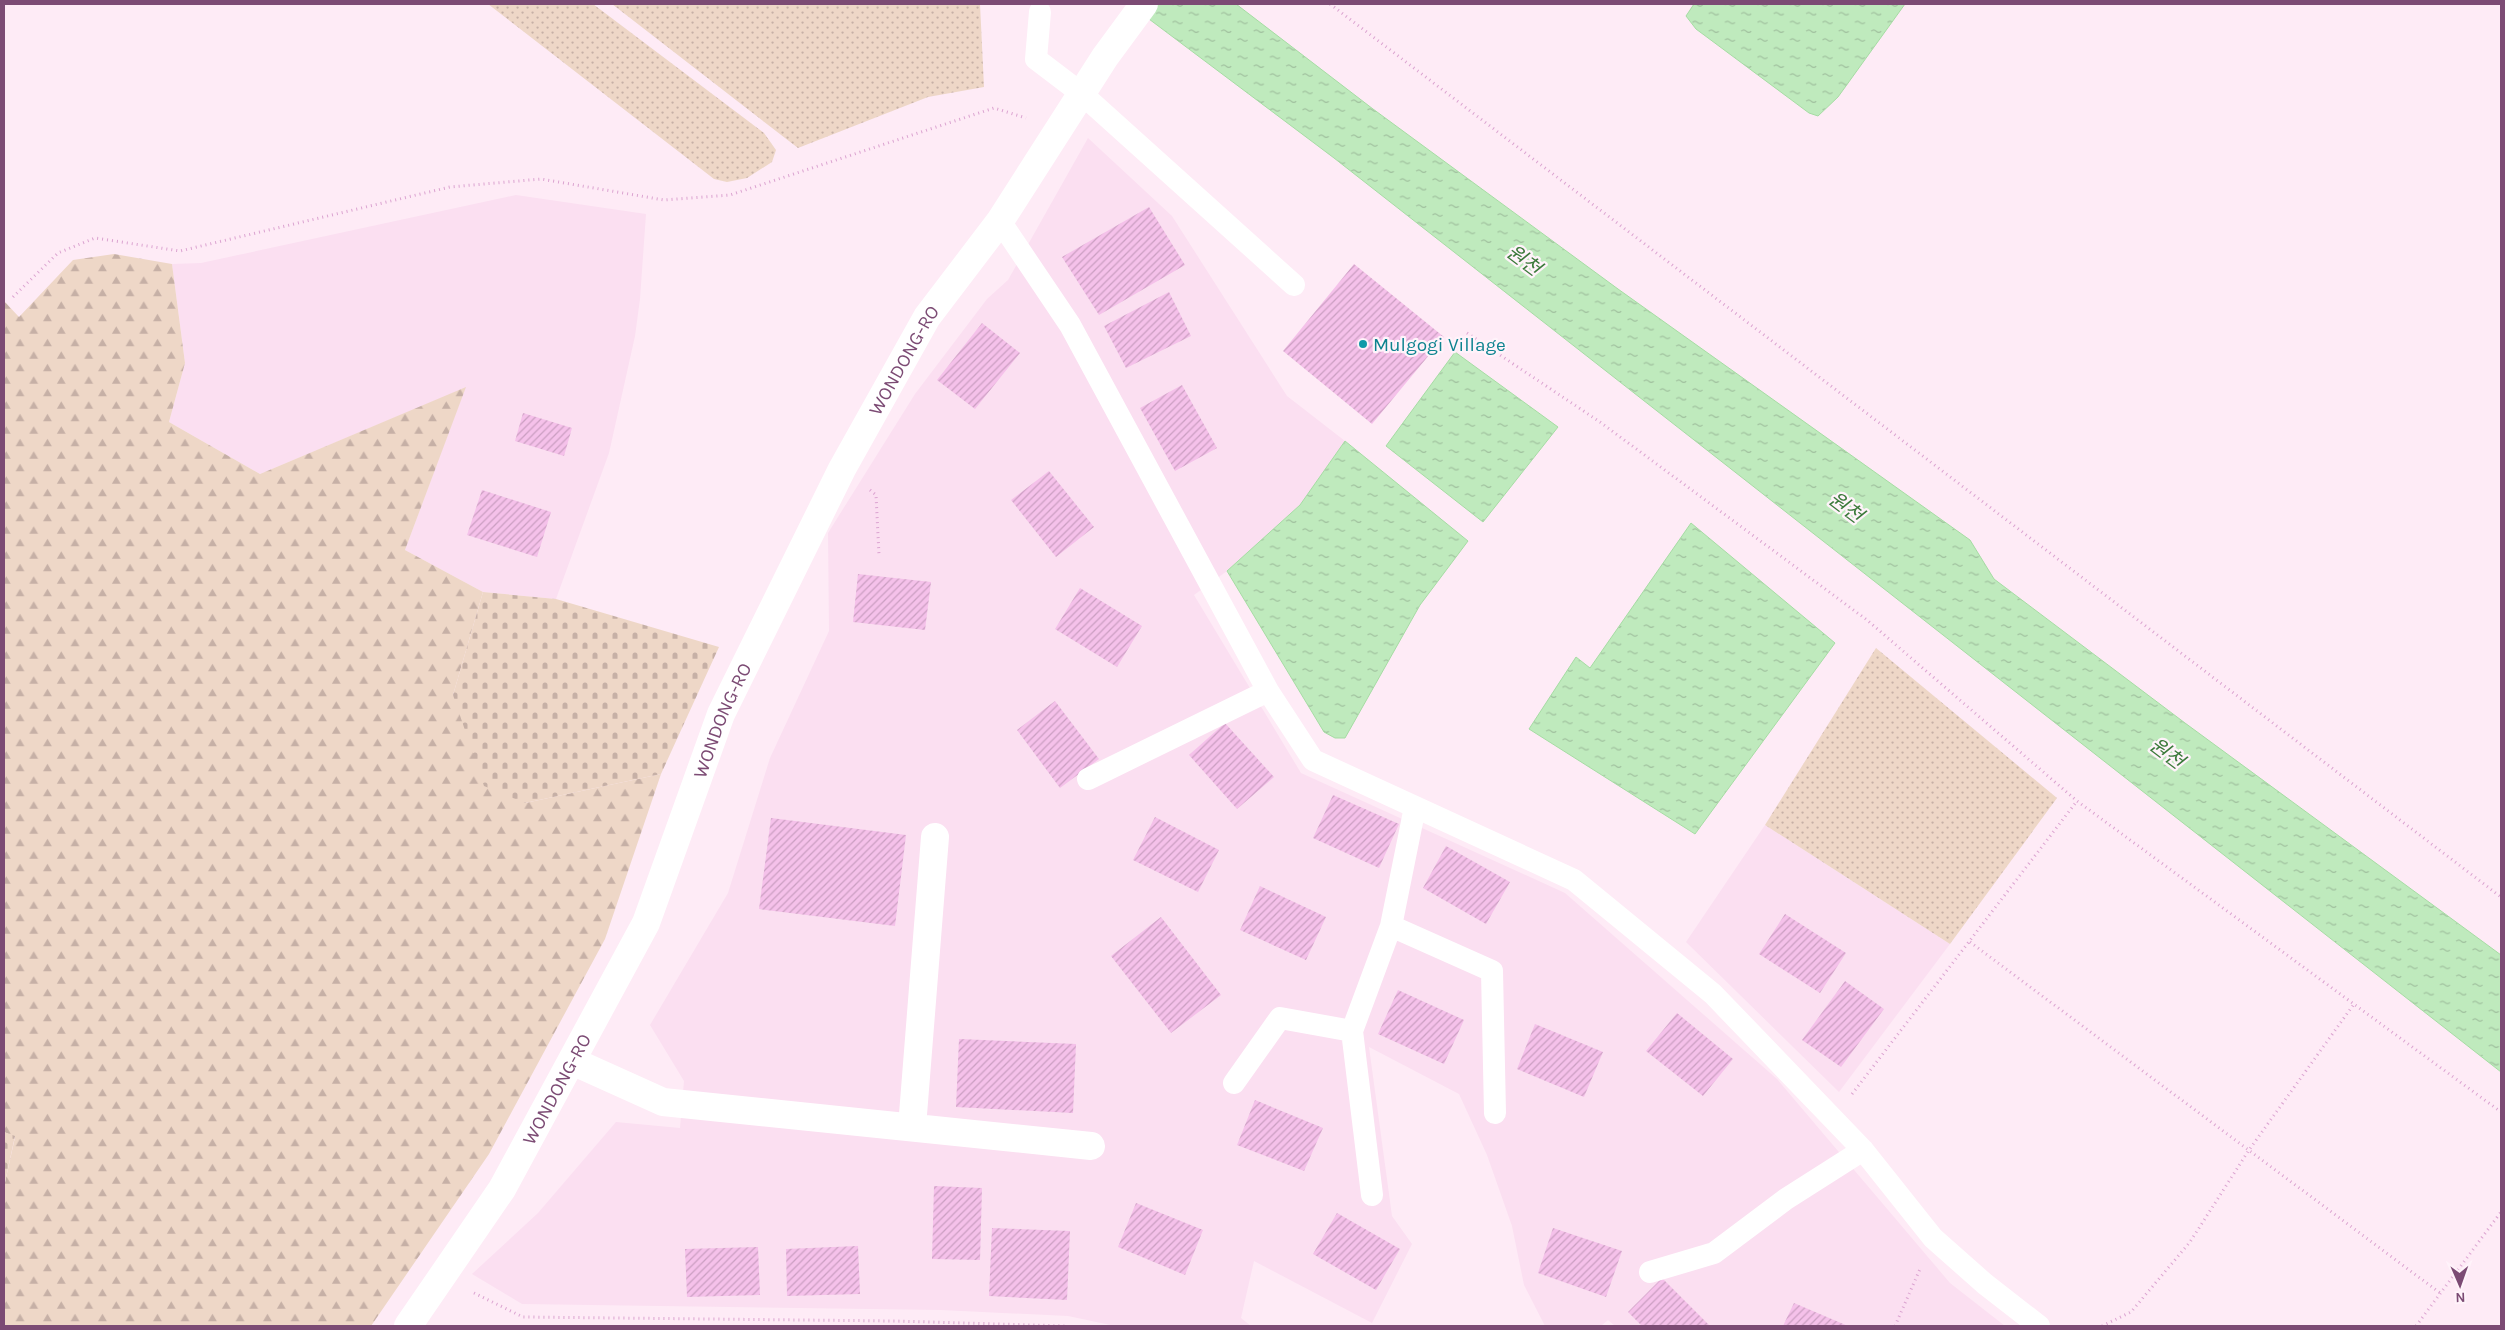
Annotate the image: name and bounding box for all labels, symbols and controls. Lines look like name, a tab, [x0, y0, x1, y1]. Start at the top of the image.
water label: 원천	[1502, 240, 1547, 282]
street label: WONDONG-RO	[864, 301, 944, 419]
place label: Mulgogi Village	[1373, 334, 1506, 356]
marker: Mulgogi Village	[1357, 338, 1369, 350]
water label: 원천	[1824, 487, 1869, 529]
street label: WONDONG-RO	[689, 660, 756, 781]
water label: 원천	[2145, 733, 2190, 775]
street label: WONDONG-RO	[518, 1030, 596, 1149]
north arrow	[2435, 1260, 2485, 1310]
text: N	[2455, 1289, 2466, 1306]

